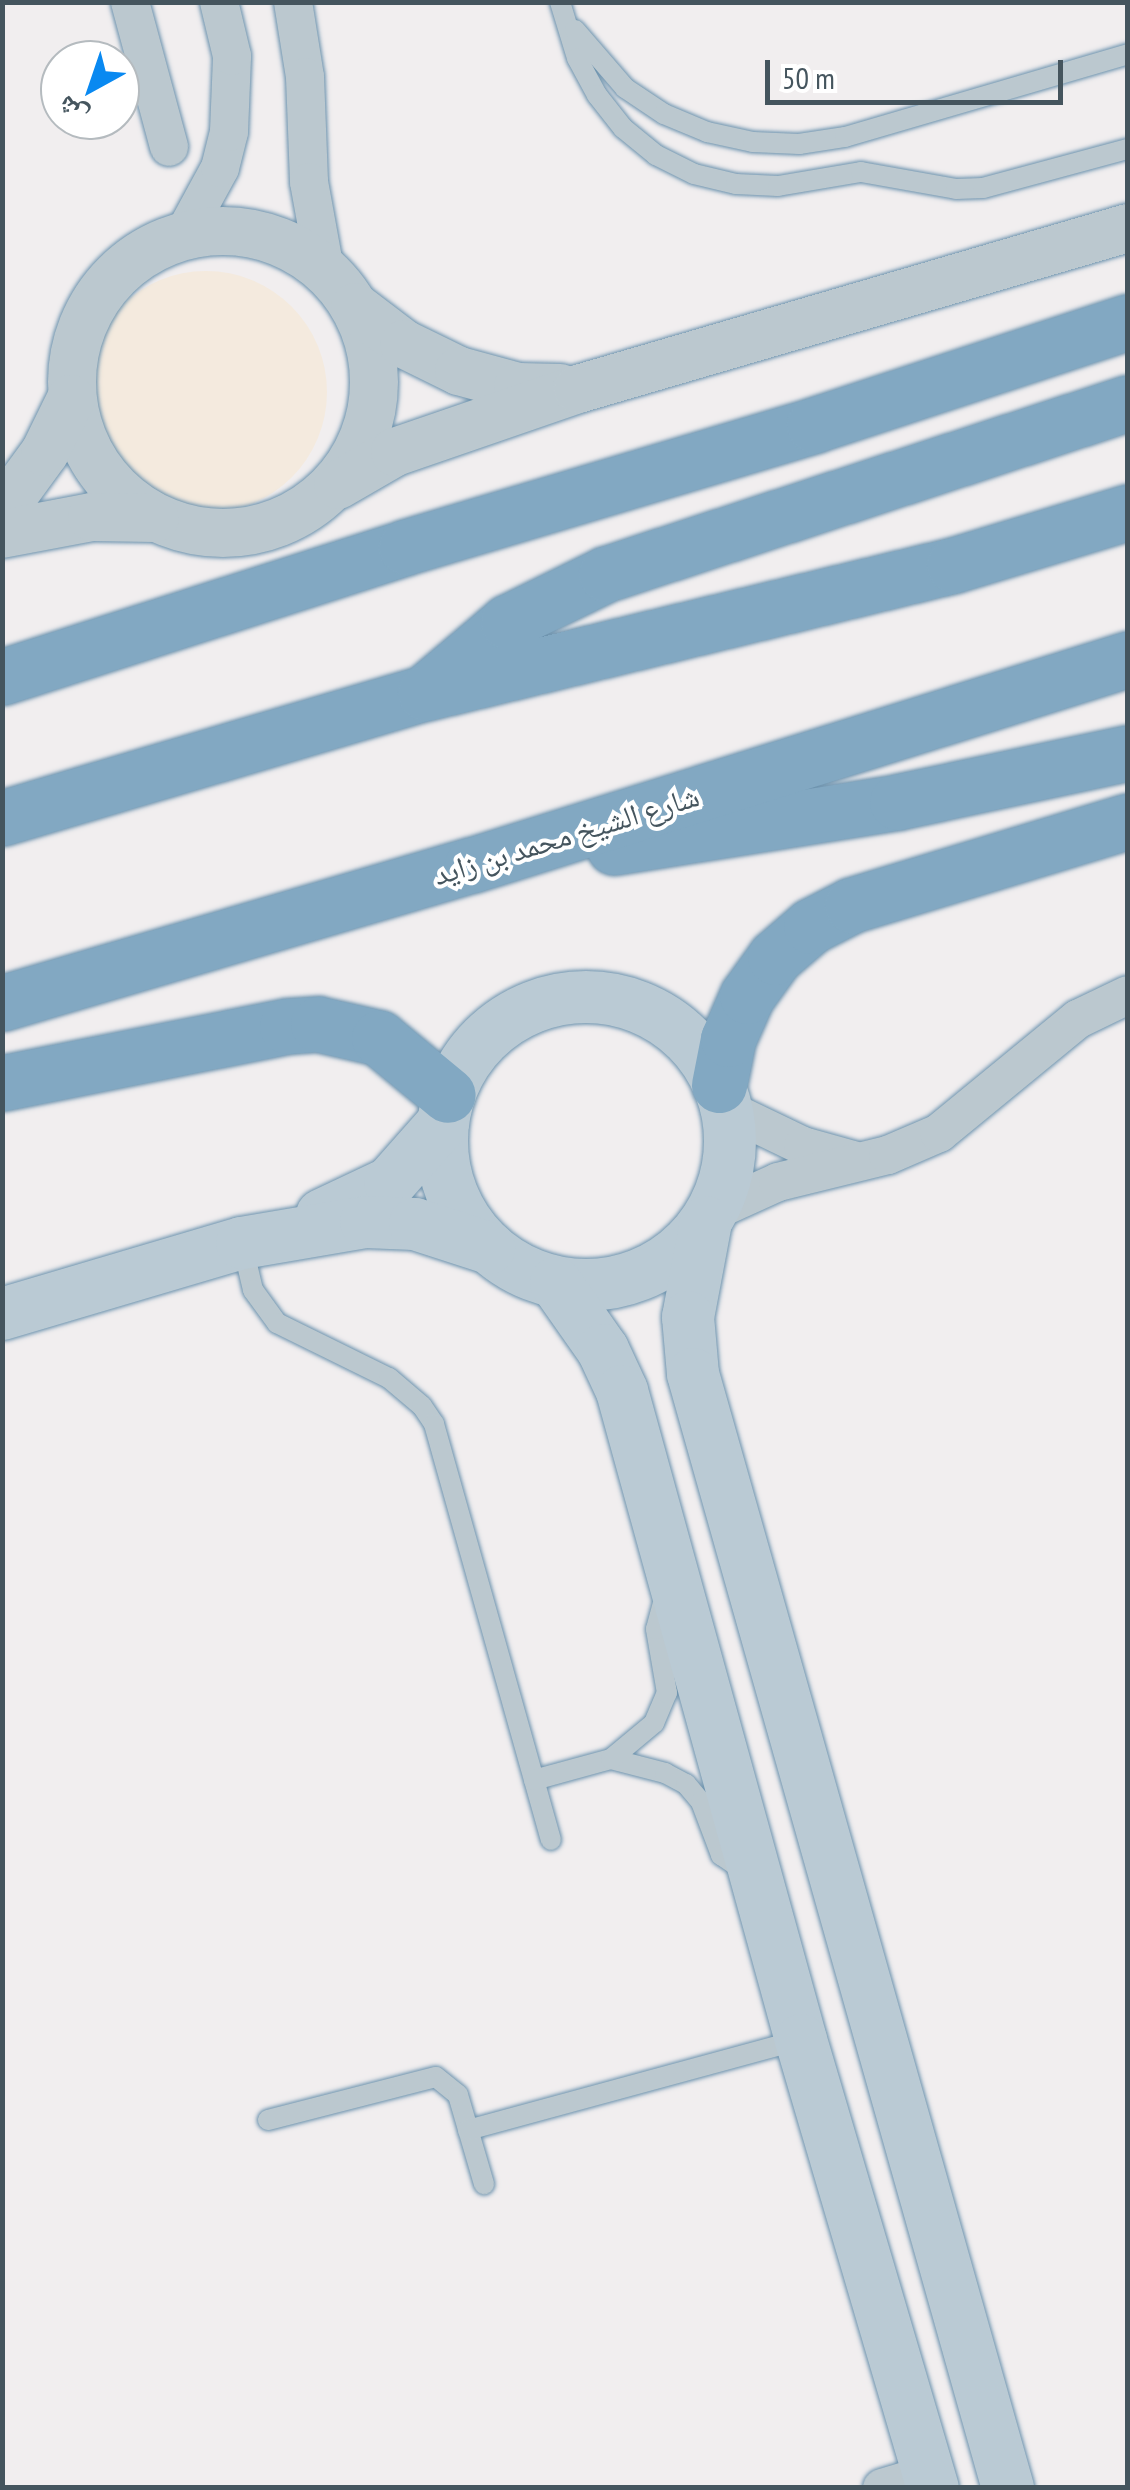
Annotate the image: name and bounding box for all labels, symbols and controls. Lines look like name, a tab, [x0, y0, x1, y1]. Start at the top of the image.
north arrow	[40, 40, 140, 140]
scale bar	[770, 40, 1068, 102]
text: 50 m	[782, 58, 835, 97]
text: ش	[48, 88, 95, 136]
street label: شارع الشيخ محمد بن زايد	[429, 777, 703, 893]

